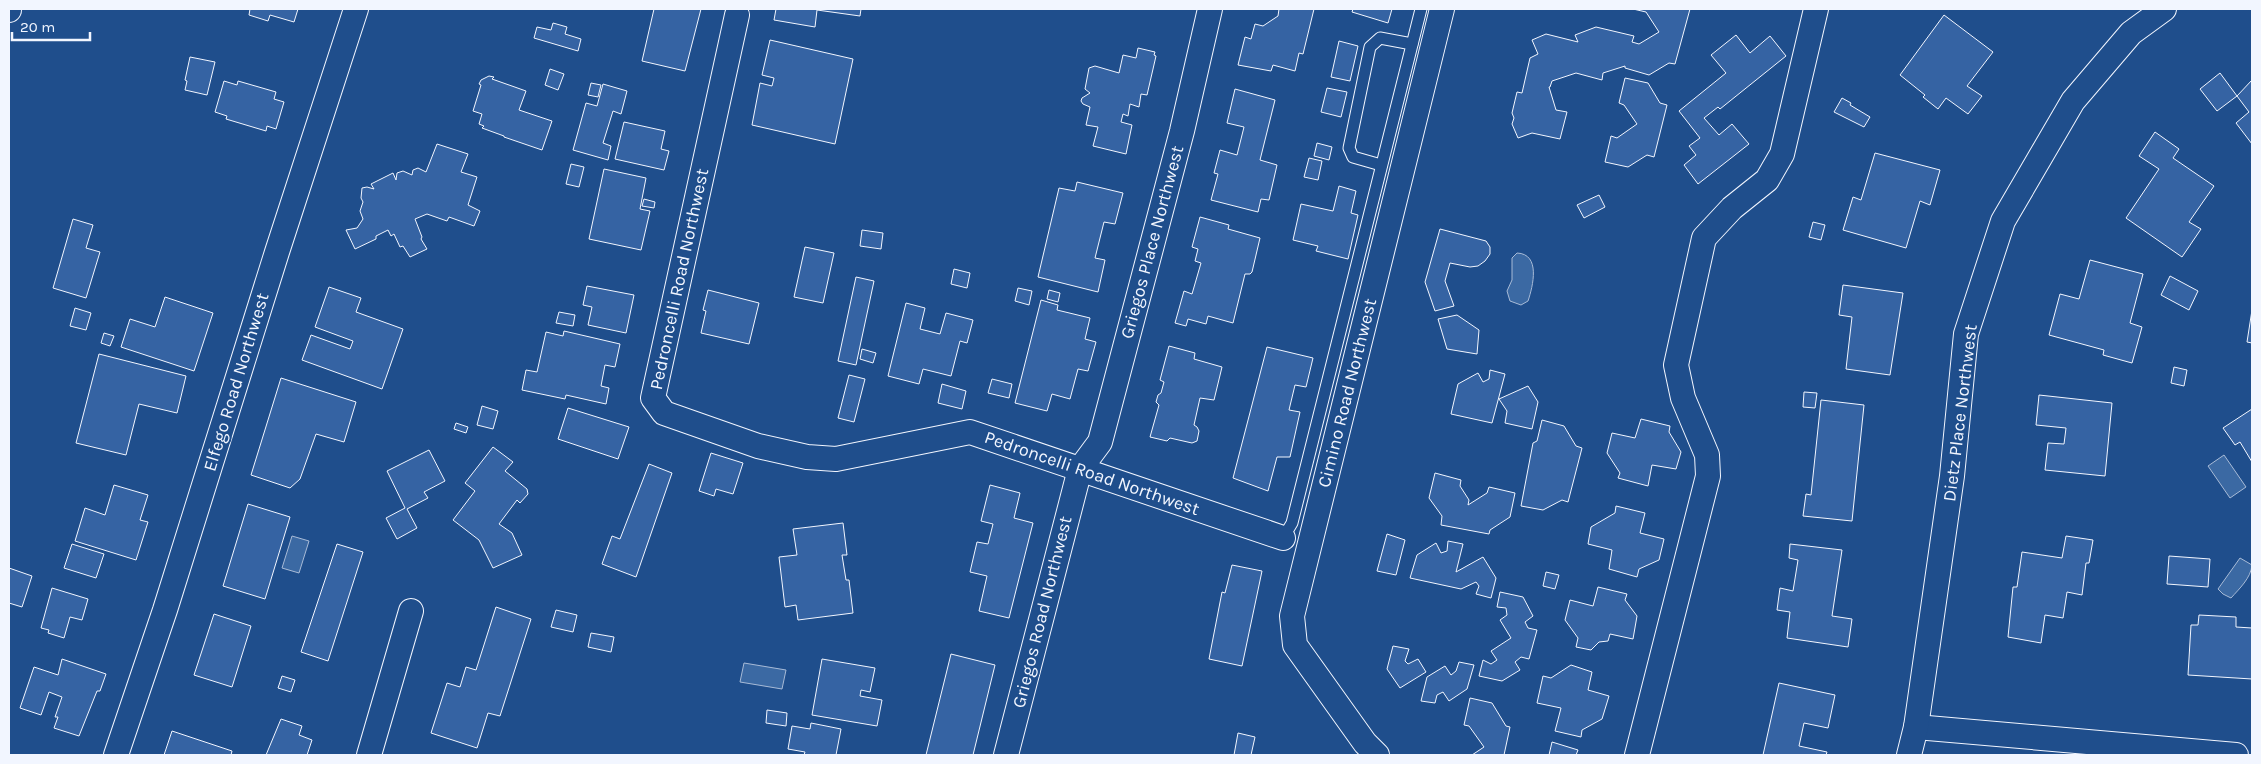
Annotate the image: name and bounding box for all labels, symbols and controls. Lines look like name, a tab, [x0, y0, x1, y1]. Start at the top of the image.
scale bar	[12, 10, 90, 42]
text: 20 m	[20, 18, 55, 36]
street label: Griegos Place Northwest	[1116, 143, 1188, 341]
street label: Pedroncelli Road Northwest	[645, 166, 713, 392]
street label: Elfego Road Northwest	[198, 290, 274, 474]
street label: Cimino Road Northwest	[1313, 296, 1381, 490]
street label: Dietz Place Northwest	[1938, 323, 1982, 503]
street label: Pedroncelli Road Northwest	[982, 426, 1203, 520]
street label: Griegos Road Northwest	[1008, 514, 1077, 710]

